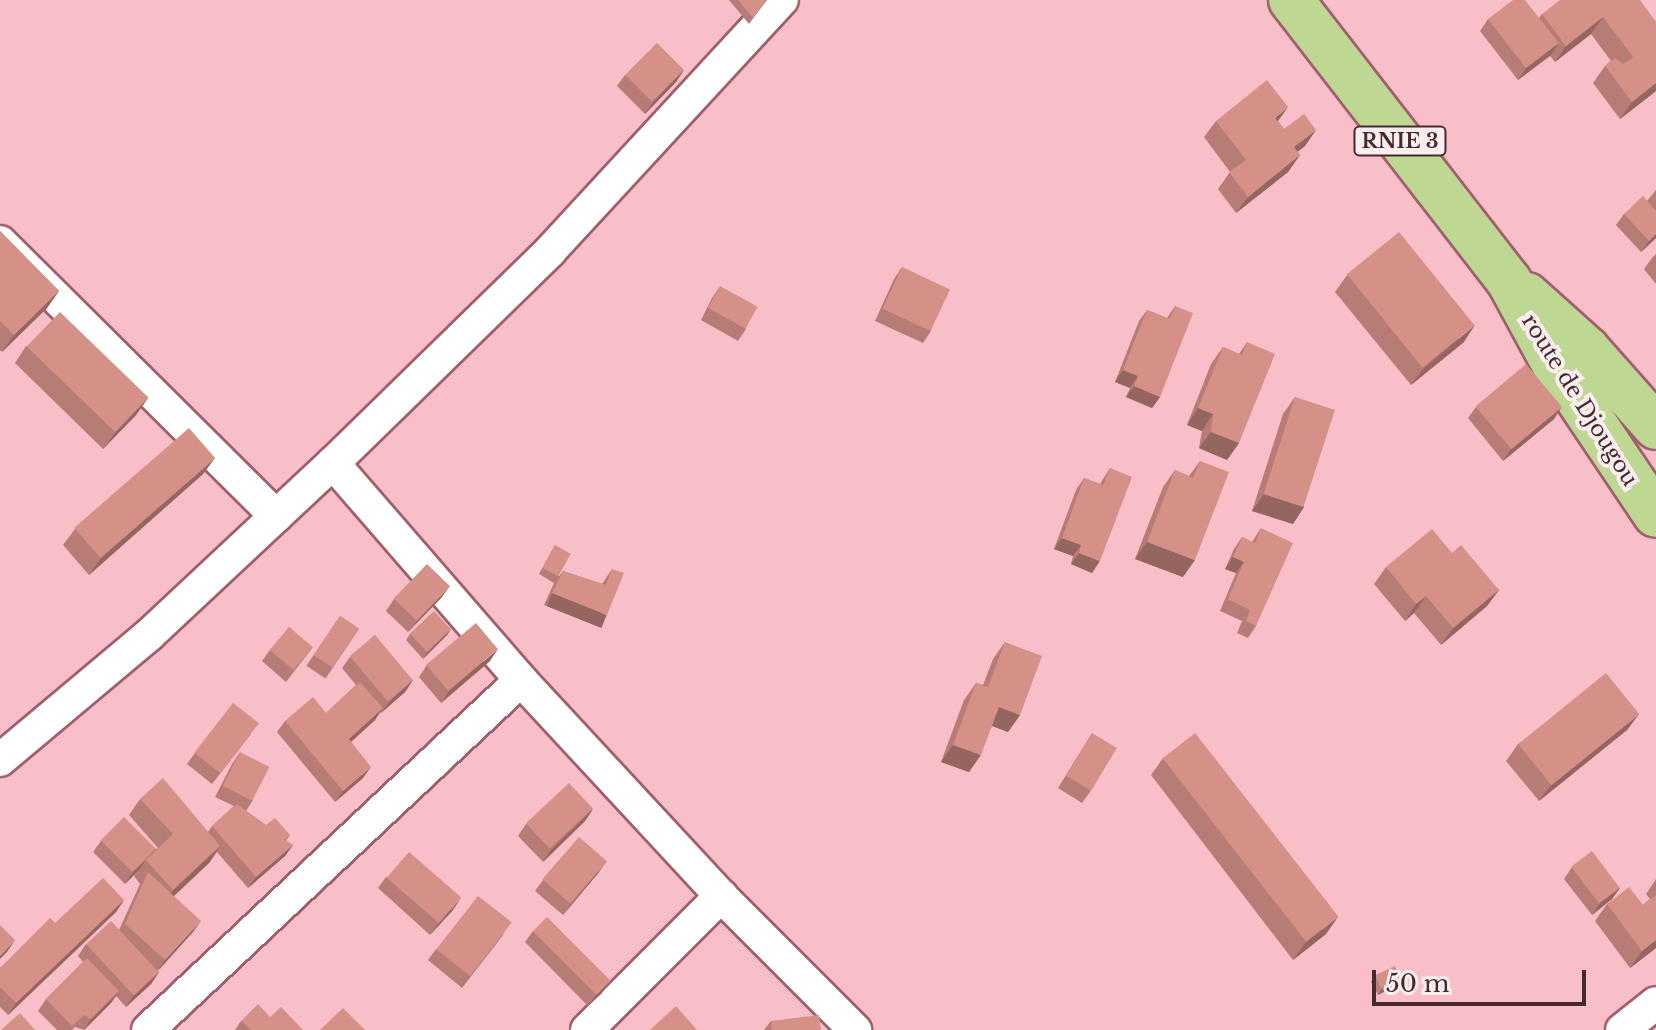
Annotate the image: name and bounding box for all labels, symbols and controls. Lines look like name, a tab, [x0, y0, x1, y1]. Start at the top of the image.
road number: RNIE 3	[1352, 125, 1448, 157]
street label: route de Djougou	[1516, 309, 1644, 491]
scale bar	[1376, 954, 1590, 1004]
text: 50 m	[1386, 969, 1449, 998]

